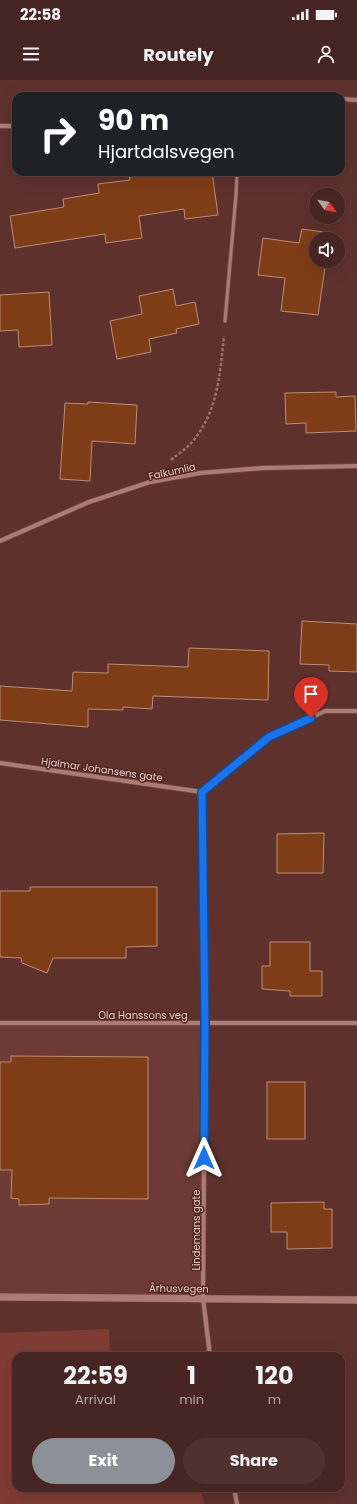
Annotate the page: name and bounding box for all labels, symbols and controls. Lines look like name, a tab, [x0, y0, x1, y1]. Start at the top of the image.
text: 22:58	[20, 4, 61, 25]
text: Routely	[143, 42, 214, 67]
icon: menu	[20, 43, 42, 65]
icon: person	[315, 43, 337, 65]
text: 90 m	[98, 101, 169, 140]
icon: right	[32, 108, 84, 160]
text: Hjartdalsvegen	[98, 139, 235, 164]
north arrow	[309, 188, 345, 224]
map controls	[309, 188, 345, 268]
button: sound	[309, 232, 345, 268]
street label: Falkumlia	[147, 459, 197, 484]
pin	[294, 677, 328, 718]
icon: arrive	[300, 683, 322, 705]
street label: Hjalmar Johansens gate	[40, 754, 164, 785]
street label: Ola Hanssons veg	[98, 1008, 188, 1023]
position arrow	[183, 1137, 225, 1179]
street label: Lindemans gate	[189, 1190, 204, 1270]
street label: Århusvegen	[149, 1280, 209, 1297]
text: 22:59	[63, 1359, 128, 1392]
text: 1	[187, 1359, 196, 1392]
text: 120	[255, 1359, 294, 1392]
text: Arrival	[75, 1390, 116, 1409]
text: min	[179, 1390, 204, 1409]
text: m	[268, 1390, 281, 1409]
button: Exit	[32, 1438, 175, 1484]
button: Share	[183, 1438, 325, 1484]

